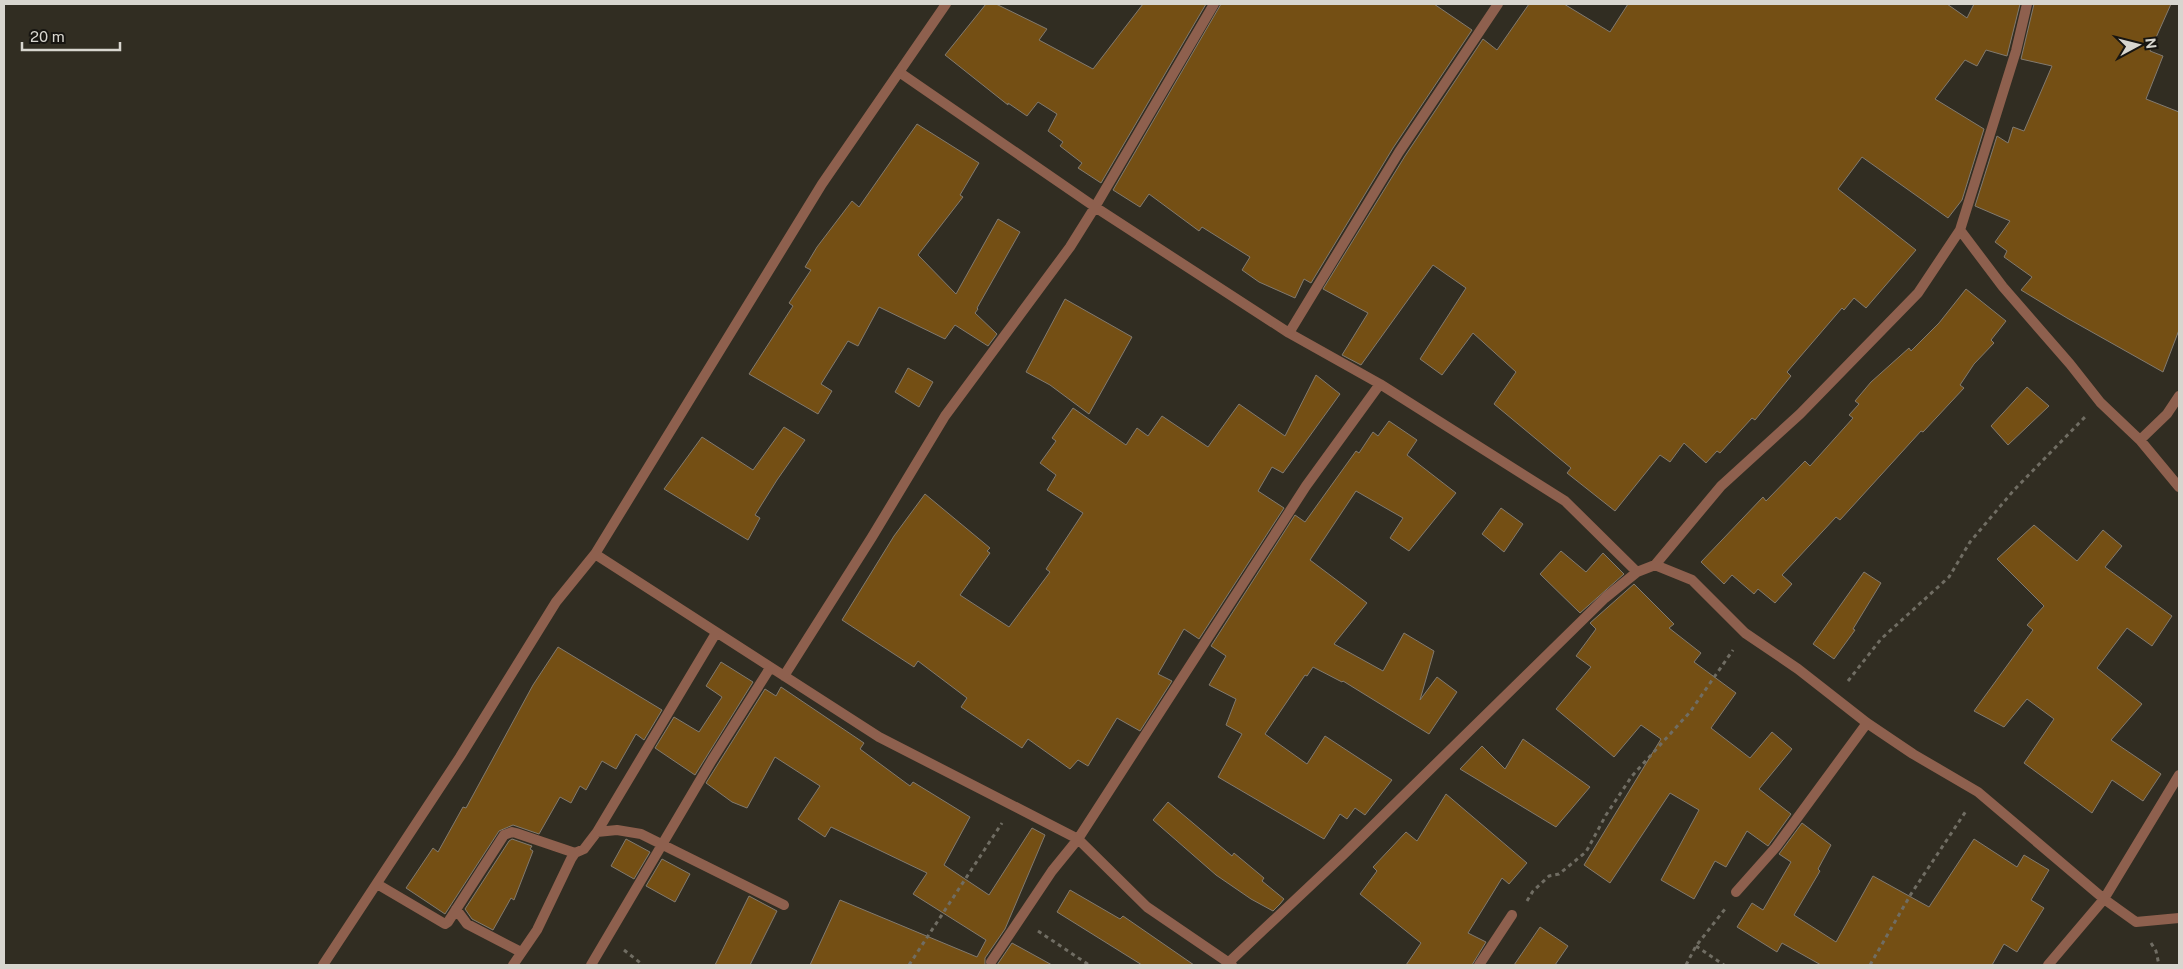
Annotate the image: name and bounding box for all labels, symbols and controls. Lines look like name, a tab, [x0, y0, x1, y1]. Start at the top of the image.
scale bar	[22, 20, 120, 52]
north arrow	[2113, 20, 2163, 70]
text: 20 m	[30, 28, 65, 45]
text: N	[2142, 37, 2160, 50]

